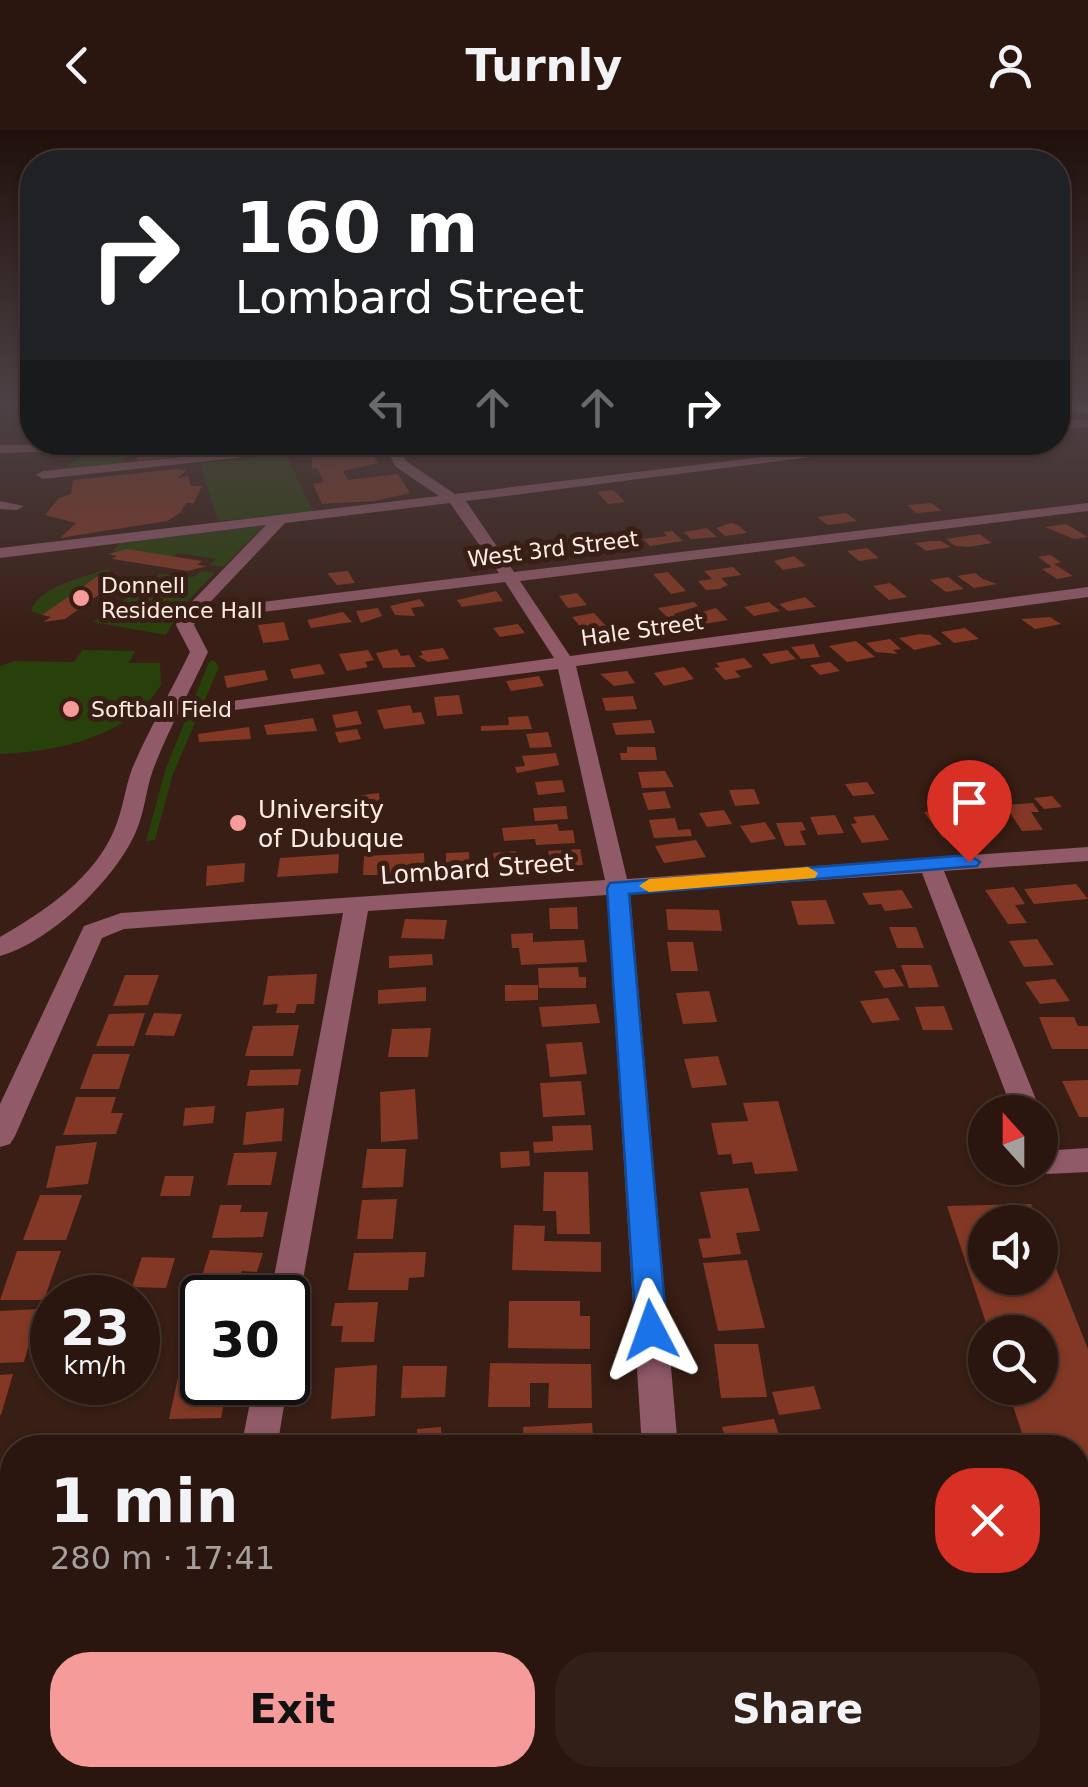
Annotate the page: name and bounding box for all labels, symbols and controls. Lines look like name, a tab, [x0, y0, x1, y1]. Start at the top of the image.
icon: back	[50, 38, 105, 93]
icon: person	[983, 38, 1038, 93]
text: Turnly	[466, 39, 622, 92]
text: 160 m	[235, 187, 478, 269]
icon: right	[70, 190, 200, 320]
text: Lombard Street	[235, 271, 584, 324]
icon: left	[360, 380, 415, 435]
icon: ahead	[465, 380, 520, 435]
icon: ahead	[570, 380, 625, 435]
icon: right	[675, 380, 730, 435]
street label: West 3rd Street	[466, 526, 640, 572]
place label: Donnell Residence Hall	[101, 573, 263, 623]
marker: Donnell Residence Hall	[70, 587, 92, 609]
street label: Hale Street	[579, 609, 705, 651]
place label: Softball Field	[91, 697, 232, 722]
marker: Softball Field	[60, 698, 82, 720]
pin	[927, 760, 1012, 863]
icon: arrive	[942, 775, 997, 830]
place label: University of Dubuque	[258, 795, 404, 853]
marker: University of Dubuque	[227, 812, 249, 834]
street label: Lombard Street	[379, 848, 575, 890]
north arrow	[968, 1095, 1058, 1185]
map controls	[968, 1095, 1058, 1405]
button: sound	[968, 1205, 1058, 1295]
speed limit sign: 30	[180, 1275, 310, 1405]
position arrow	[599, 1278, 703, 1382]
text: 23	[60, 1299, 130, 1357]
button: search	[968, 1315, 1058, 1405]
text: km/h	[63, 1351, 127, 1380]
text: 1 min	[50, 1466, 238, 1536]
button: close	[935, 1468, 1040, 1573]
text: 280 m · 17:41	[50, 1539, 275, 1577]
button: Exit	[50, 1652, 535, 1767]
button: Share	[555, 1652, 1040, 1767]

